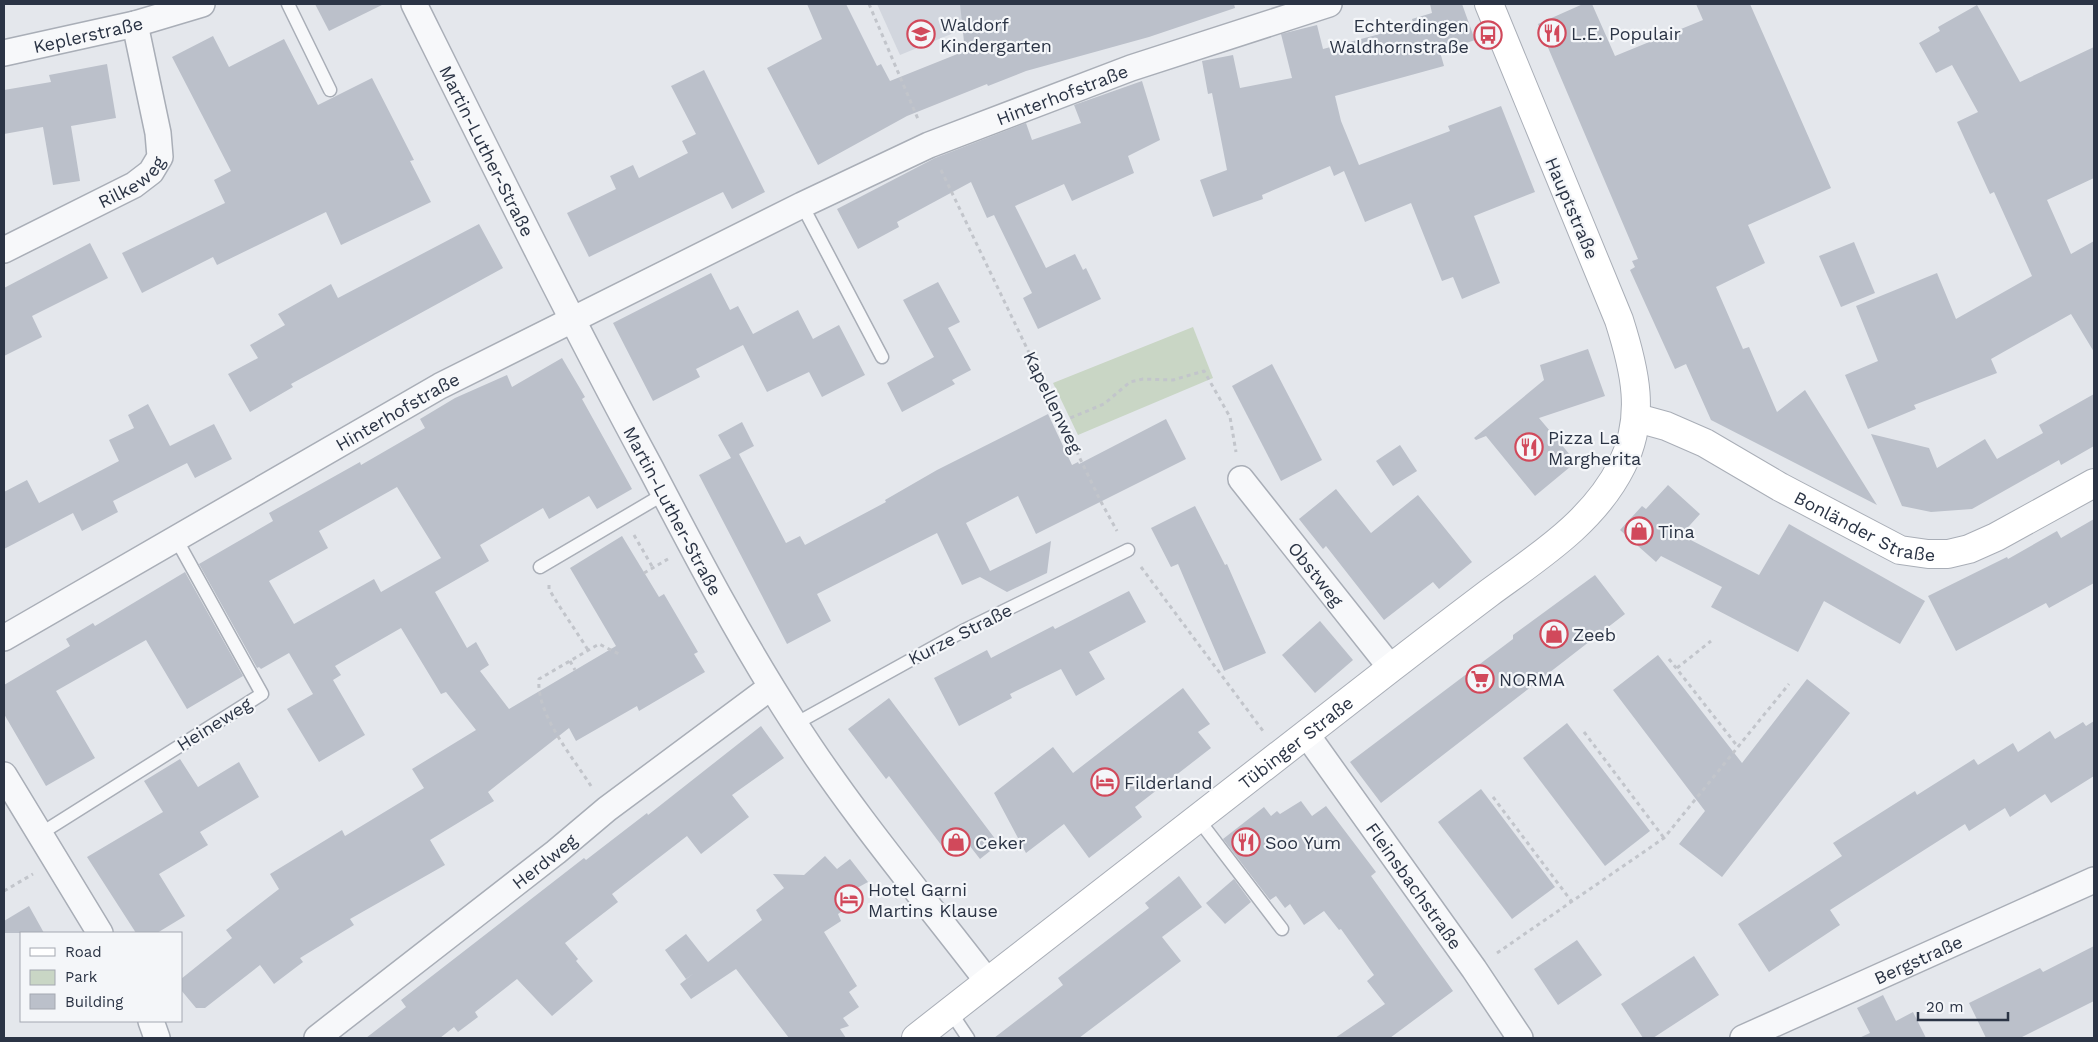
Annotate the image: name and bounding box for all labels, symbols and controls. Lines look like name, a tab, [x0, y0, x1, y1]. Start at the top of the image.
street label: Keplerstraße	[31, 12, 145, 57]
place label: Waldorf Kindergarten	[940, 14, 1052, 56]
place label: Echterdingen Waldhornstraße	[1329, 15, 1469, 57]
restaurant icon: L.E. Populair	[1537, 18, 1567, 48]
school or university icon: Waldorf Kindergarten	[906, 19, 936, 49]
bus stop icon: Echterdingen Waldhornstraße	[1473, 20, 1503, 50]
place label: L.E. Populair	[1571, 23, 1681, 44]
street label: Hinterhofstraße	[993, 60, 1131, 129]
street label: Martin-Luther-Straße	[436, 62, 539, 240]
street label: Rilkeweg	[95, 152, 169, 212]
street label: Hauptstraße	[1541, 154, 1603, 262]
street label: Kapellenweg	[1019, 348, 1087, 457]
street label: Hinterhofstraße	[332, 368, 463, 455]
street label: Martin-Luther-Straße	[620, 423, 727, 599]
place label: Pizza La Margherita	[1548, 427, 1641, 469]
restaurant icon: Pizza La Margherita	[1514, 432, 1544, 462]
street label: Bonländer Straße	[1791, 486, 1935, 565]
shop icon: Tina	[1624, 516, 1654, 546]
place label: Tina	[1658, 521, 1695, 542]
street label: Obstweg	[1284, 537, 1348, 611]
street label: Kurze Straße	[905, 599, 1015, 669]
shop icon: Zeeb	[1539, 619, 1569, 649]
place label: Zeeb	[1573, 624, 1616, 645]
supermarket icon: NORMA	[1465, 664, 1495, 694]
place label: NORMA	[1499, 669, 1565, 690]
street label: Tübinger Straße	[1234, 691, 1357, 793]
street label: Heineweg	[173, 693, 256, 755]
hotel icon: Filderland	[1090, 767, 1120, 797]
place label: Filderland	[1124, 772, 1212, 793]
street label: Fleinsbachstraße	[1362, 818, 1467, 953]
shop icon: Ceker	[941, 827, 971, 857]
restaurant icon: Soo Yum	[1231, 827, 1261, 857]
street label: Herdweg	[508, 829, 581, 893]
place label: Ceker	[975, 832, 1025, 853]
place label: Soo Yum	[1265, 832, 1341, 853]
place label: Hotel Garni Martins Klause	[868, 879, 998, 921]
hotel icon: Hotel Garni Martins Klause	[834, 884, 864, 914]
street label: Bergstraße	[1871, 930, 1965, 988]
legend	[20, 932, 182, 1022]
text: Road	[65, 943, 102, 961]
text: Park	[65, 968, 98, 986]
scale bar	[1918, 990, 2008, 1022]
text: Building	[65, 993, 123, 1011]
text: 20 m	[1926, 998, 1964, 1016]

